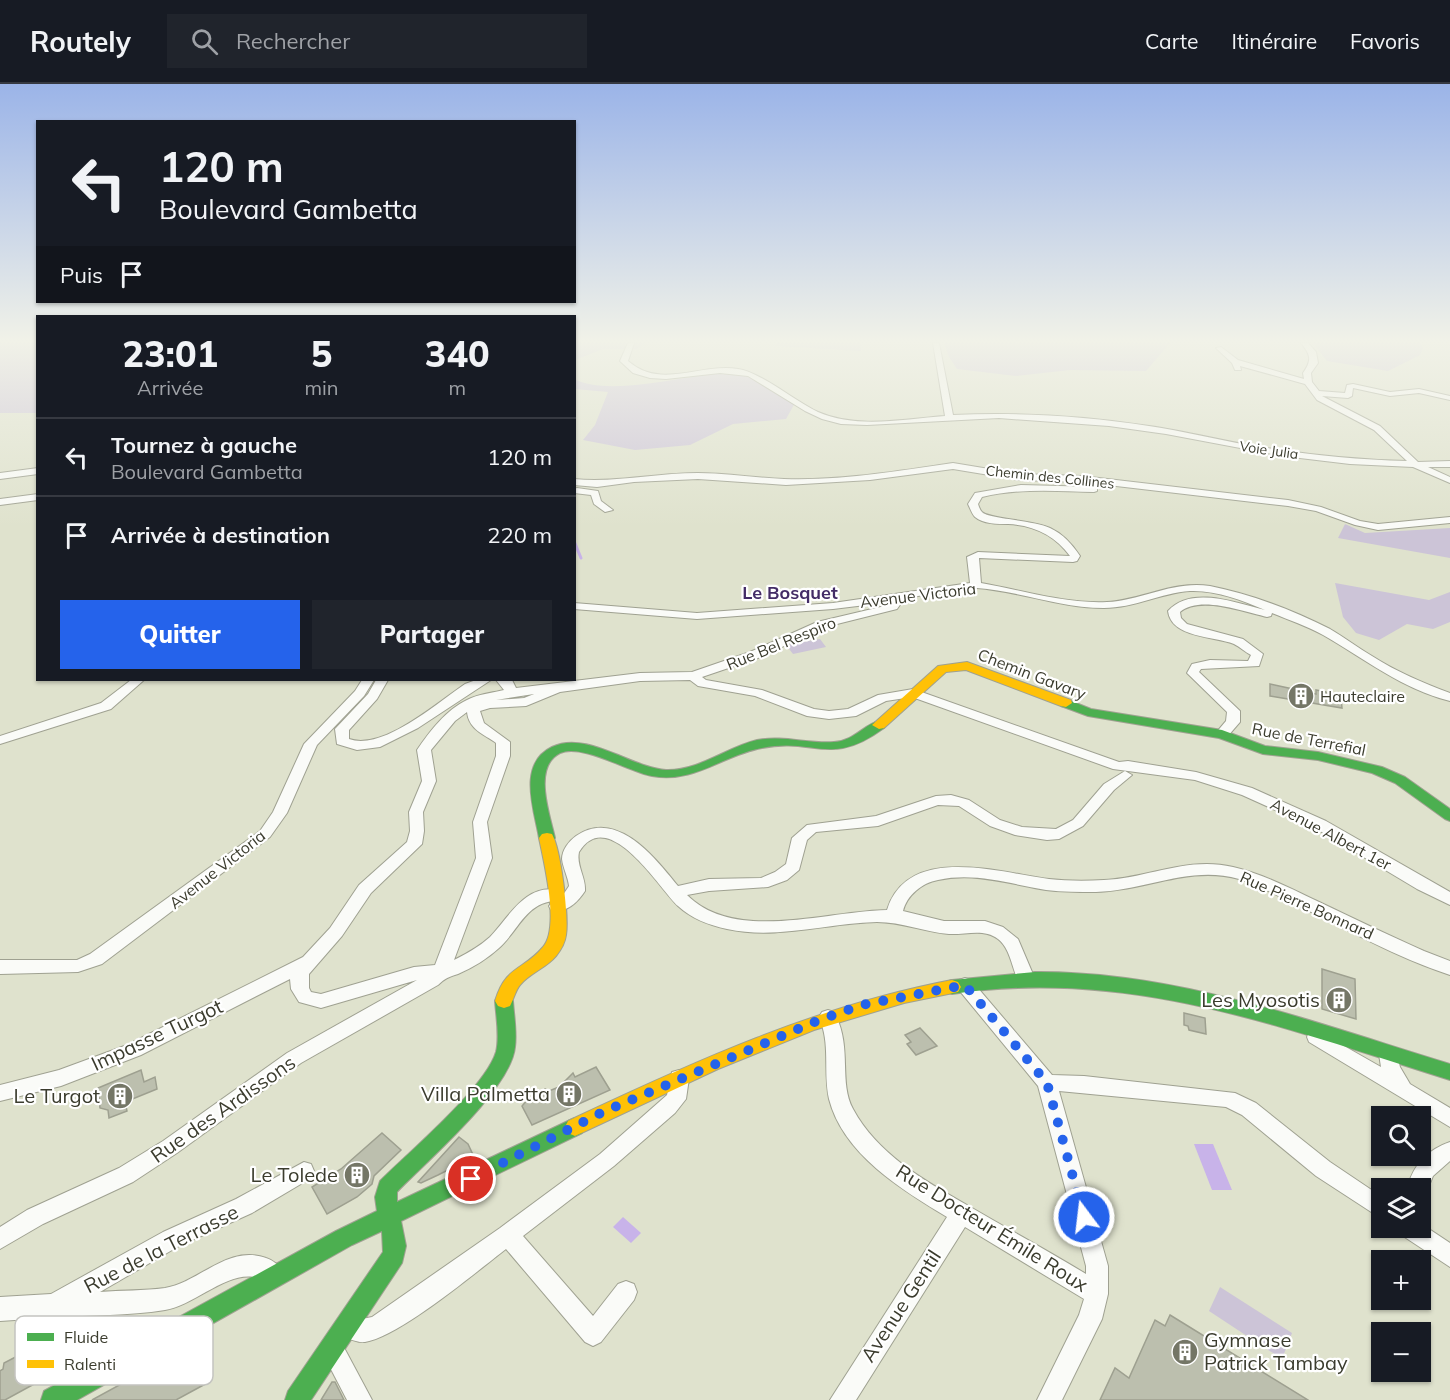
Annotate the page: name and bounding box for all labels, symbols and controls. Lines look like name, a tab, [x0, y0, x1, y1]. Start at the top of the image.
search box	[167, 14, 587, 68]
text: Routely	[30, 24, 131, 59]
icon: search	[188, 25, 221, 58]
text: Rechercher	[236, 27, 350, 55]
text: Carte	[1145, 28, 1199, 54]
text: Itinéraire	[1232, 28, 1317, 54]
text: Favoris	[1350, 28, 1420, 54]
text: 120 m	[159, 140, 284, 193]
icon: left	[60, 144, 138, 222]
text: Boulevard Gambetta	[159, 192, 418, 226]
icon: arrive	[115, 258, 148, 291]
text: Puis	[60, 261, 103, 289]
text: 23:01	[122, 331, 218, 376]
text: 5	[311, 331, 332, 376]
text: 340	[425, 331, 490, 376]
text: Arrivée	[137, 375, 203, 400]
text: min	[304, 375, 339, 400]
text: m	[448, 375, 466, 400]
text: Tournez à gauche	[111, 431, 297, 459]
street label: Voie Julia	[1238, 437, 1300, 463]
icon: left	[60, 441, 93, 474]
text: 120 m	[487, 443, 552, 471]
text: Boulevard Gambetta	[111, 459, 303, 484]
street label: Chemin des Collines	[985, 461, 1115, 493]
icon: arrive	[60, 519, 93, 552]
text: Arrivée à destination	[111, 521, 330, 549]
text: 220 m	[487, 521, 552, 549]
street label: Avenue Victoria	[859, 578, 977, 612]
district label: Le Bosquet	[742, 581, 838, 604]
button: Quitter	[60, 600, 300, 669]
button: Partager	[312, 600, 552, 669]
street label: Rue Bel Respiro	[723, 612, 839, 674]
street label: Chemin Gavary	[975, 644, 1089, 704]
building icon: Hauteclaire	[1286, 681, 1316, 711]
place label: Hauteclaire	[1320, 686, 1405, 706]
street label: Rue de Terrefial	[1250, 718, 1368, 760]
street label: Avenue Albert 1er	[1267, 794, 1395, 874]
street label: Avenue Victoria	[165, 825, 269, 913]
street label: Rue Pierre Bonnard	[1237, 867, 1377, 943]
building icon: Les Myosotis	[1324, 985, 1354, 1015]
place label: Les Myosotis	[1201, 987, 1320, 1012]
street label: Impasse Turgot	[87, 993, 227, 1076]
street label: Rue des Ardissons	[146, 1049, 300, 1168]
building icon: Villa Palmetta	[554, 1079, 584, 1109]
building icon: Le Turgot	[105, 1081, 135, 1111]
place label: Villa Palmetta	[421, 1081, 550, 1106]
place label: Le Turgot	[13, 1083, 100, 1108]
map controls	[1371, 1106, 1431, 1382]
button: search	[1371, 1106, 1431, 1166]
pin	[445, 1153, 496, 1204]
street label: Rue Docteur Émile Roux	[892, 1158, 1093, 1297]
building icon: Le Tolede	[342, 1160, 372, 1190]
place label: Le Tolede	[251, 1162, 338, 1187]
icon: arrive	[454, 1162, 487, 1195]
button: layers	[1371, 1178, 1431, 1238]
position arrow	[1052, 1185, 1116, 1249]
street label: Rue de la Terrasse	[79, 1199, 242, 1298]
street label: Avenue Gentil	[855, 1245, 946, 1366]
button: +	[1371, 1250, 1431, 1310]
legend	[15, 1316, 213, 1385]
button: −	[1371, 1322, 1431, 1382]
text: Fluide	[64, 1327, 108, 1347]
place label: Gymnase Patrick Tambay	[1204, 1327, 1348, 1375]
building icon: Gymnase Patrick Tambay	[1170, 1337, 1200, 1367]
text: Ralenti	[64, 1354, 116, 1374]

